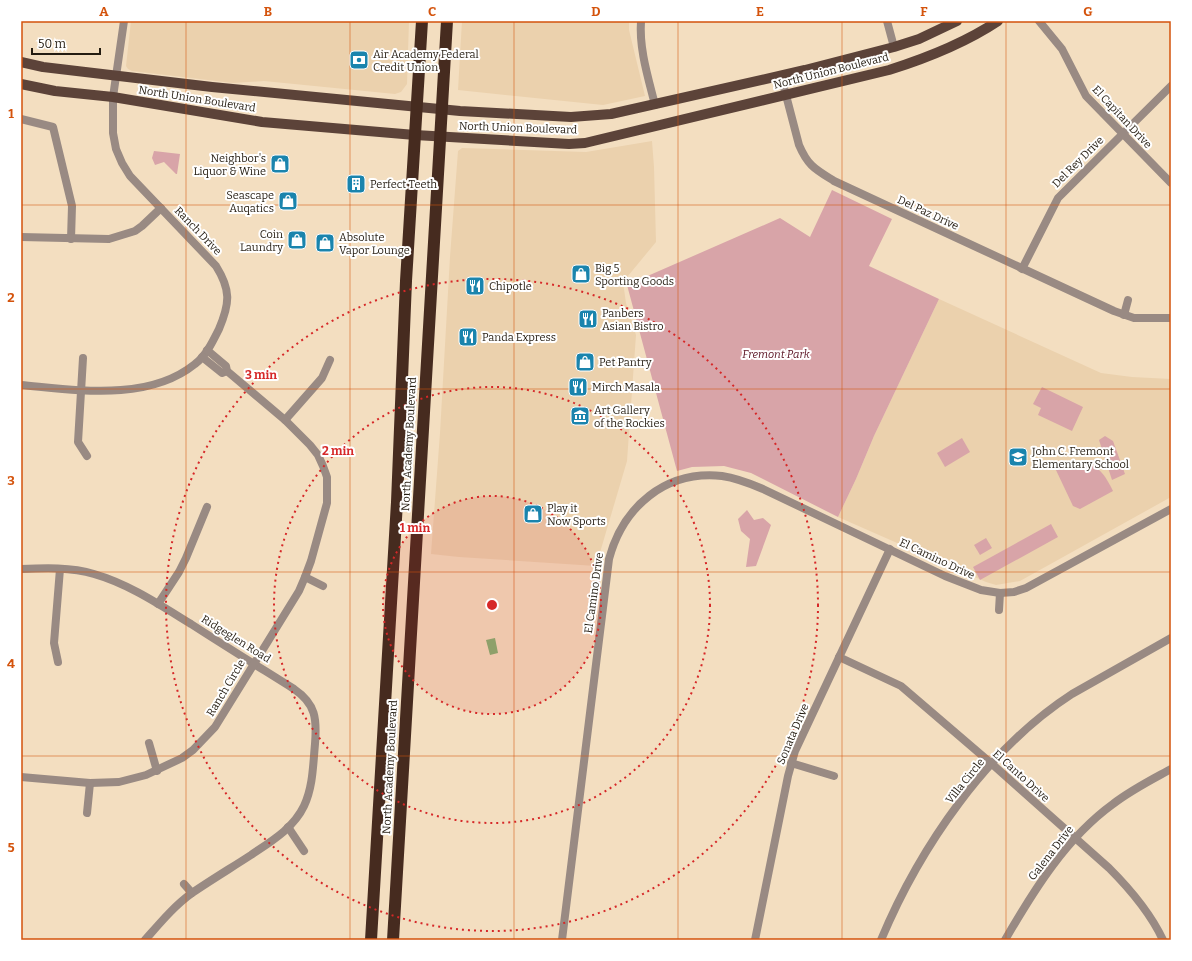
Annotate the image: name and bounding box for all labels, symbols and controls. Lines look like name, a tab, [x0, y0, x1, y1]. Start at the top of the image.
text: A	[99, 4, 109, 19]
text: B	[264, 4, 272, 19]
text: C	[428, 4, 436, 19]
text: D	[591, 4, 601, 19]
text: E	[756, 4, 764, 19]
text: F	[920, 4, 928, 19]
text: G	[1083, 4, 1093, 19]
scale bar	[32, 30, 100, 56]
text: 50 m	[38, 37, 67, 51]
place label: Air Academy Federal Credit Union	[373, 48, 479, 74]
bank icon: Air Academy Federal Credit Union	[348, 49, 370, 71]
street label: North Union Boulevard	[772, 50, 890, 92]
street label: North Union Boulevard	[138, 83, 257, 115]
street label: El Capitan Drive	[1090, 83, 1154, 151]
text: 1	[8, 106, 14, 121]
street label: North Union Boulevard	[459, 119, 578, 137]
street label: Del Rey Drive	[1050, 134, 1106, 190]
place label: Neighbor's Liquor & Wine	[193, 152, 266, 178]
shop icon: Neighbor's Liquor & Wine	[269, 153, 291, 175]
building icon: Perfect Teeth	[345, 173, 367, 195]
place label: Perfect Teeth	[370, 178, 437, 191]
place label: Seascape Auqatics	[226, 189, 274, 215]
shop icon: Seascape Auqatics	[277, 190, 299, 212]
street label: Del Paz Drive	[895, 193, 961, 233]
street label: Ranch Drive	[172, 204, 224, 258]
place label: Coin Laundry	[240, 228, 283, 254]
shop icon: Coin Laundry	[286, 229, 308, 251]
place label: Absolute Vapor Lounge	[339, 231, 410, 257]
shop icon: Absolute Vapor Lounge	[314, 232, 336, 254]
place label: Big 5 Sporting Goods	[595, 262, 674, 288]
shop icon: Big 5 Sporting Goods	[570, 263, 592, 285]
restaurant icon: Chipotle	[464, 275, 486, 297]
place label: Chipotle	[489, 280, 532, 293]
text: 2	[7, 290, 15, 305]
place label: Panbers Asian Bistro	[602, 307, 664, 333]
restaurant icon: Panbers Asian Bistro	[577, 308, 599, 330]
restaurant icon: Panda Express	[457, 326, 479, 348]
place label: Panda Express	[482, 331, 556, 344]
park label: Fremont Park	[742, 348, 811, 361]
shop icon: Pet Pantry	[574, 351, 596, 373]
place label: Pet Pantry	[599, 356, 652, 369]
text: 3 min	[245, 368, 277, 382]
street label: North Academy Boulevard	[399, 376, 419, 511]
restaurant icon: Mirch Masala	[567, 376, 589, 398]
place label: Mirch Masala	[592, 381, 660, 394]
place label: Art Gallery of the Rockies	[594, 404, 665, 430]
museum icon: Art Gallery of the Rockies	[569, 405, 591, 427]
text: 2 min	[322, 444, 354, 458]
place label: John C. Fremont Elementary School	[1031, 445, 1129, 471]
school or university icon: John C. Fremont Elementary School	[1007, 446, 1029, 468]
text: 3	[7, 473, 15, 488]
place label: Play it Now Sports	[547, 502, 606, 528]
shop icon: Play it Now Sports	[522, 503, 544, 525]
text: 1 min	[400, 521, 430, 535]
street label: El Camino Drive	[897, 536, 977, 582]
street label: El Camino Drive	[582, 552, 606, 634]
centre of rings	[485, 598, 499, 612]
street label: Ridgeglen Road	[199, 613, 273, 666]
text: 4	[7, 656, 15, 671]
street label: Ranch Circle	[204, 657, 248, 719]
street label: North Academy Boulevard	[380, 699, 400, 834]
street label: Sonata Drive	[774, 702, 812, 766]
street label: El Canto Drive	[990, 747, 1052, 805]
street label: Villa Circle	[943, 756, 987, 806]
street label: Galena Drive	[1026, 823, 1076, 883]
text: 5	[7, 840, 15, 855]

